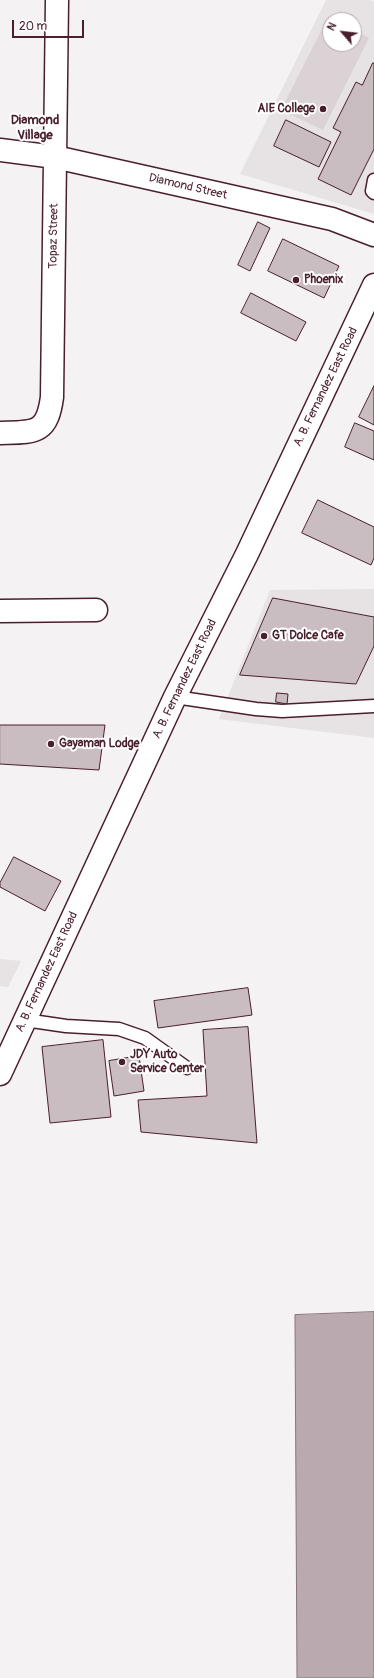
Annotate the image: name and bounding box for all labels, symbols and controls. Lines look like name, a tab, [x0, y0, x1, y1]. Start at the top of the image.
scale bar	[14, 12, 86, 38]
north arrow	[322, 12, 362, 52]
text: 20 m	[19, 19, 47, 34]
text: N	[324, 20, 339, 33]
place label: AIE College	[258, 102, 315, 116]
marker: AIE College	[318, 104, 328, 114]
district label: Diamond Village	[11, 113, 59, 144]
street label: Diamond Street	[147, 171, 229, 203]
street label: Topaz Street	[46, 203, 62, 269]
place label: Phoenix	[304, 273, 343, 287]
marker: Phoenix	[291, 275, 301, 285]
street label: A. B. Fernandez East Road	[291, 325, 361, 449]
street label: A. B. Fernandez East Road	[150, 617, 220, 741]
place label: GT Dolce Cafe	[272, 629, 344, 643]
marker: GT Dolce Cafe	[259, 631, 269, 641]
place label: Gayaman Lodge	[59, 737, 139, 751]
marker: Gayaman Lodge	[46, 739, 56, 749]
street label: A. B. Fernandez East Road	[13, 910, 81, 1034]
place label: JDY Auto Service Center	[130, 1048, 204, 1076]
marker: JDY Auto Service Center	[117, 1057, 127, 1067]

